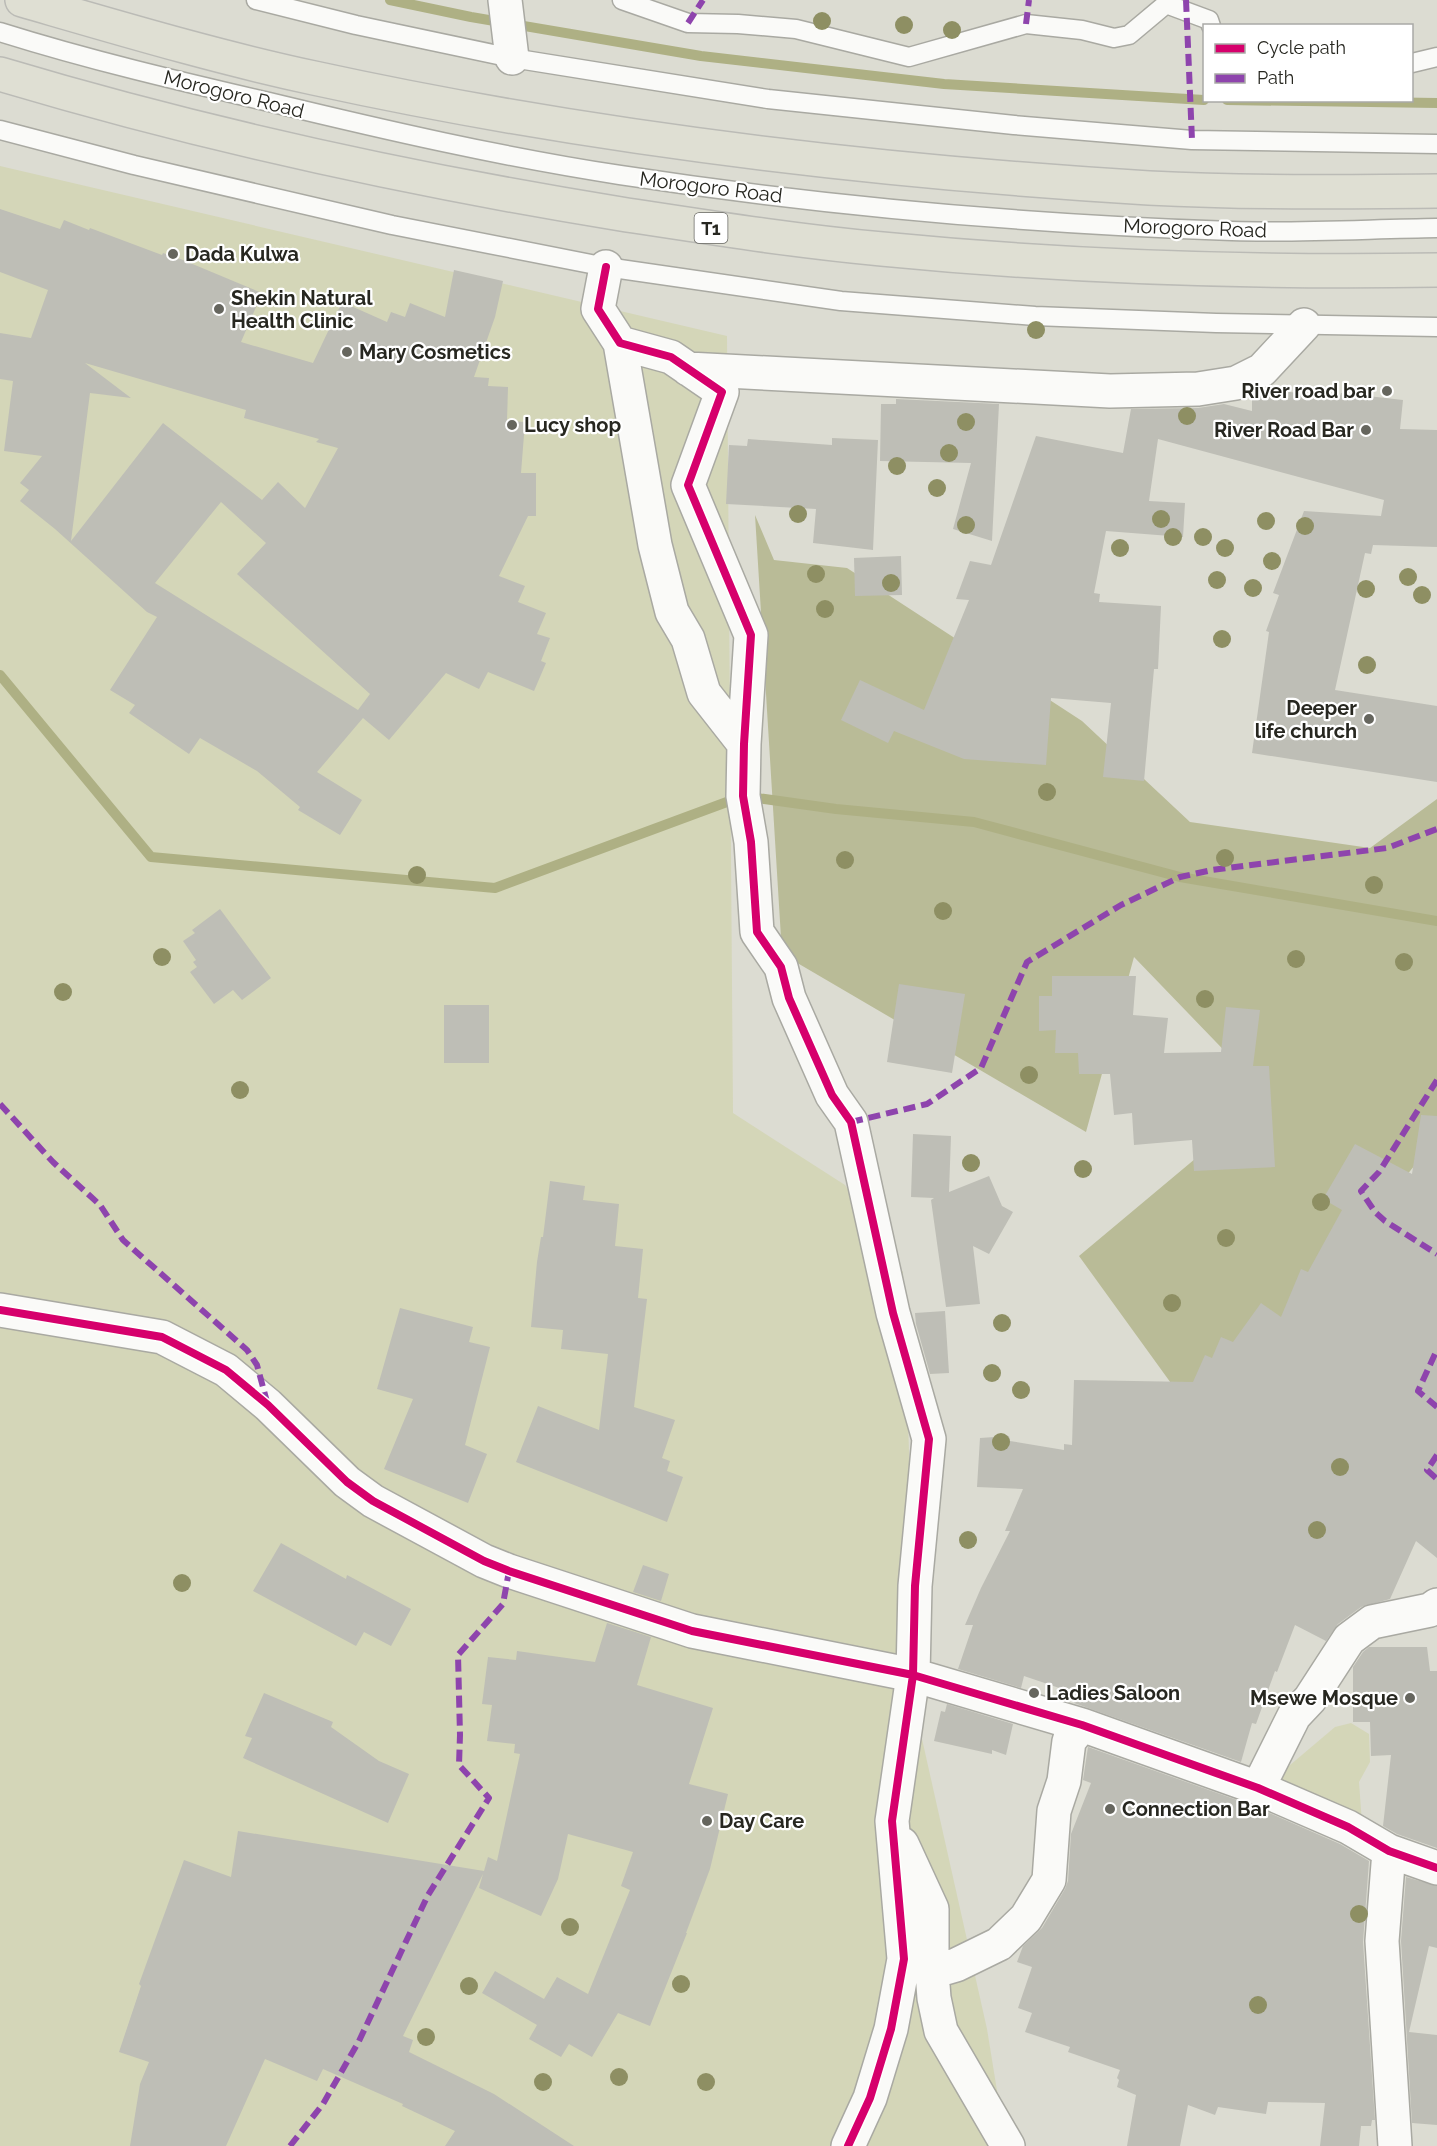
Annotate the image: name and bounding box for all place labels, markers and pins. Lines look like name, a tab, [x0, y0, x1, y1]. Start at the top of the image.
place label: Dada Kulwa	[185, 242, 299, 266]
marker: Dada Kulwa	[166, 247, 180, 261]
place label: Shekin Natural Health Clinic	[231, 286, 373, 333]
marker: Shekin Natural Health Clinic	[212, 302, 226, 316]
place label: Mary Cosmetics	[359, 340, 511, 364]
marker: Mary Cosmetics	[340, 345, 354, 359]
place label: River road bar	[1241, 379, 1375, 403]
marker: River road bar	[1380, 384, 1394, 398]
place label: Lucy shop	[524, 413, 621, 437]
marker: Lucy shop	[505, 418, 519, 432]
place label: River Road Bar	[1214, 418, 1354, 442]
marker: River Road Bar	[1359, 423, 1373, 437]
place label: Deeper life church	[1255, 696, 1357, 743]
marker: Deeper life church	[1362, 712, 1376, 726]
place label: Ladies Saloon	[1046, 1681, 1180, 1705]
marker: Ladies Saloon	[1027, 1686, 1041, 1700]
place label: Msewe Mosque	[1250, 1686, 1398, 1710]
marker: Msewe Mosque	[1403, 1691, 1417, 1705]
place label: Connection Bar	[1122, 1797, 1270, 1821]
marker: Connection Bar	[1103, 1802, 1117, 1816]
place label: Day Care	[719, 1809, 804, 1833]
marker: Day Care	[700, 1814, 714, 1828]

